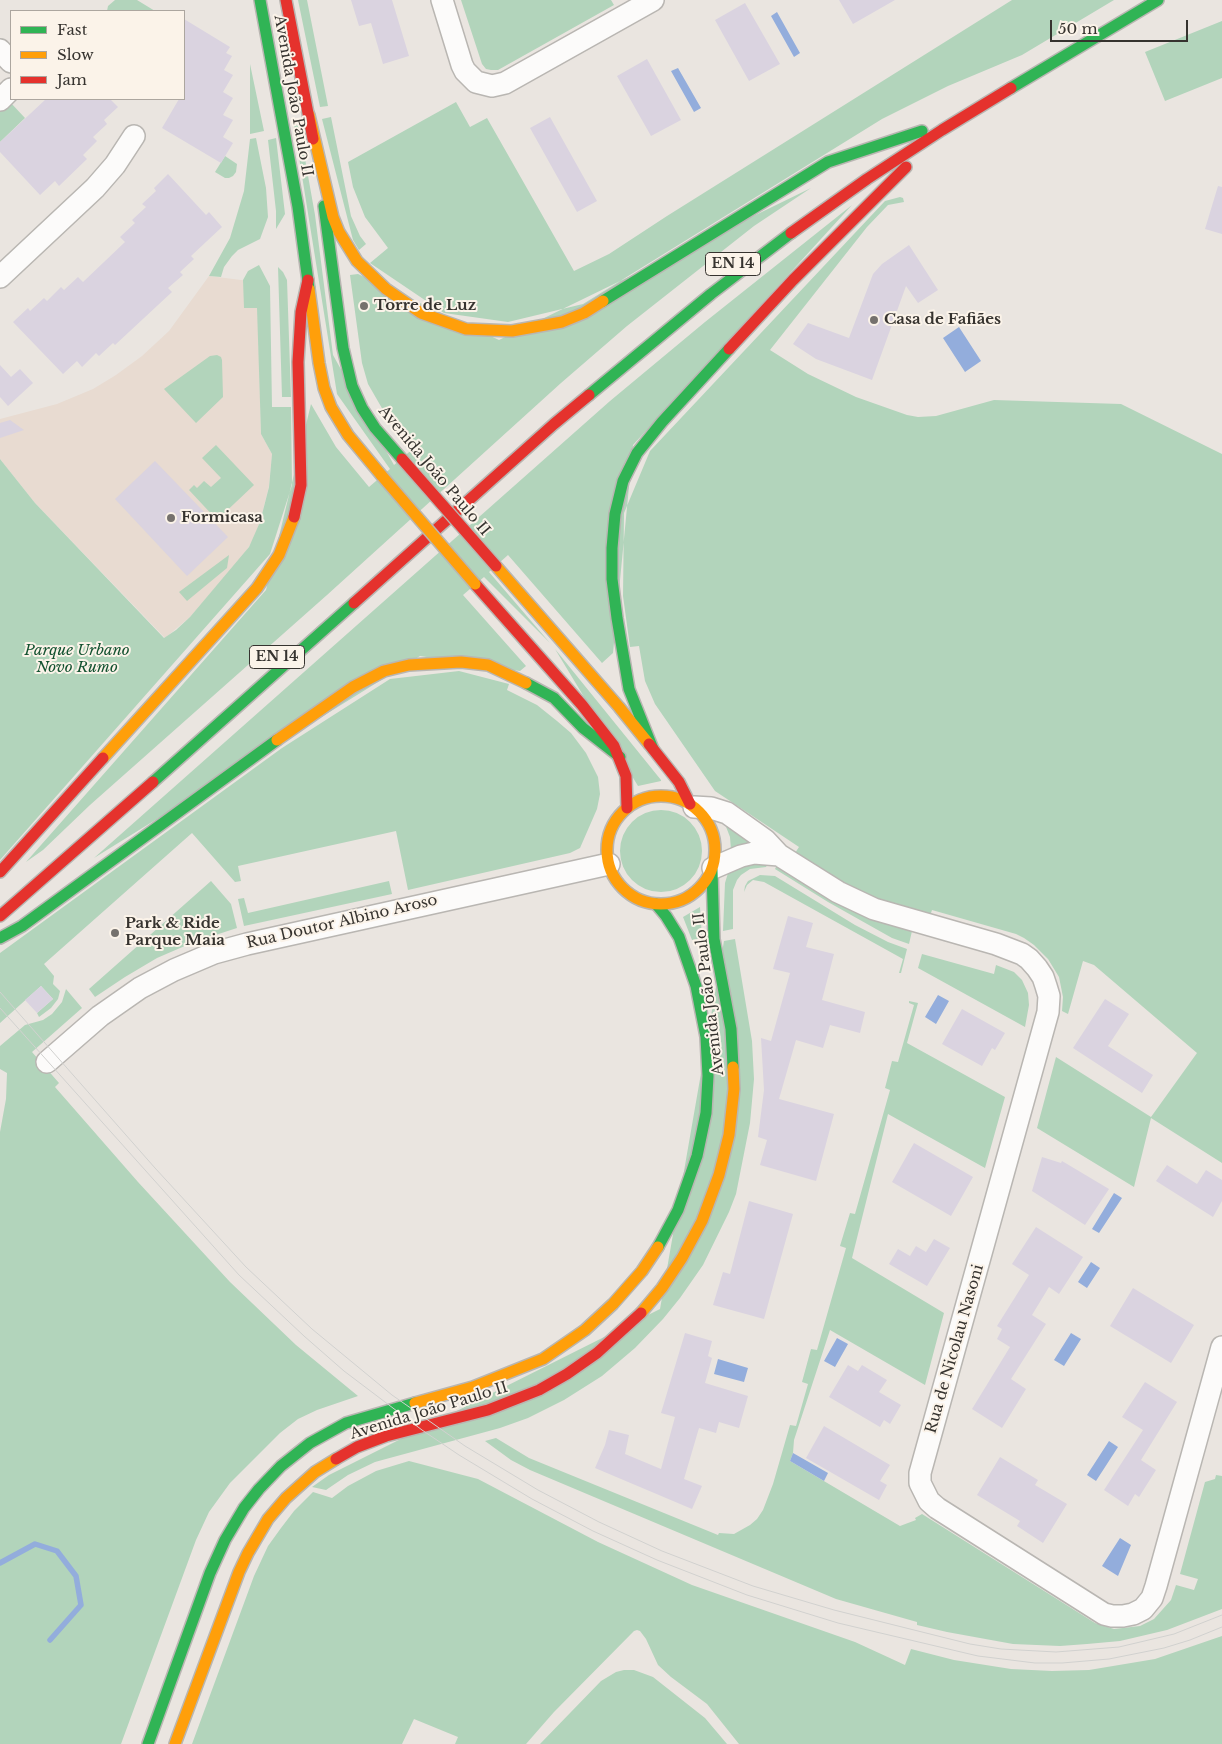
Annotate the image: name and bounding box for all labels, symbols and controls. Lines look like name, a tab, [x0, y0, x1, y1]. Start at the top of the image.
legend	[10, 10, 185, 100]
scale bar	[1052, 10, 1190, 42]
street label: Avenida João Paulo II	[270, 14, 316, 178]
text: 50 m	[1058, 19, 1098, 38]
text: Fast	[57, 20, 87, 39]
text: Slow	[57, 45, 94, 64]
text: Jam	[57, 70, 87, 89]
road number: EN 14	[706, 252, 760, 276]
place label: Torre de Luz	[374, 297, 476, 315]
marker: Torre de Luz	[358, 300, 370, 312]
place label: Casa de Fafiães	[884, 311, 1001, 329]
marker: Casa de Fafiães	[868, 314, 880, 326]
street label: Avenida João Paulo II	[374, 402, 494, 540]
place label: Formicasa	[181, 509, 263, 527]
marker: Formicasa	[165, 512, 177, 524]
park label: Parque Urbano Novo Rumo	[24, 642, 130, 677]
road number: EN 14	[250, 646, 304, 669]
street label: Rua Doutor Albino Aroso	[245, 891, 439, 953]
street label: Avenida João Paulo II	[690, 912, 728, 1076]
place label: Park & Ride Parque Maia	[125, 915, 225, 950]
marker: Park & Ride Parque Maia	[109, 927, 121, 939]
street label: Rua de Nicolau Nasoni	[922, 1263, 988, 1435]
street label: Avenida João Paulo II	[348, 1378, 510, 1444]

